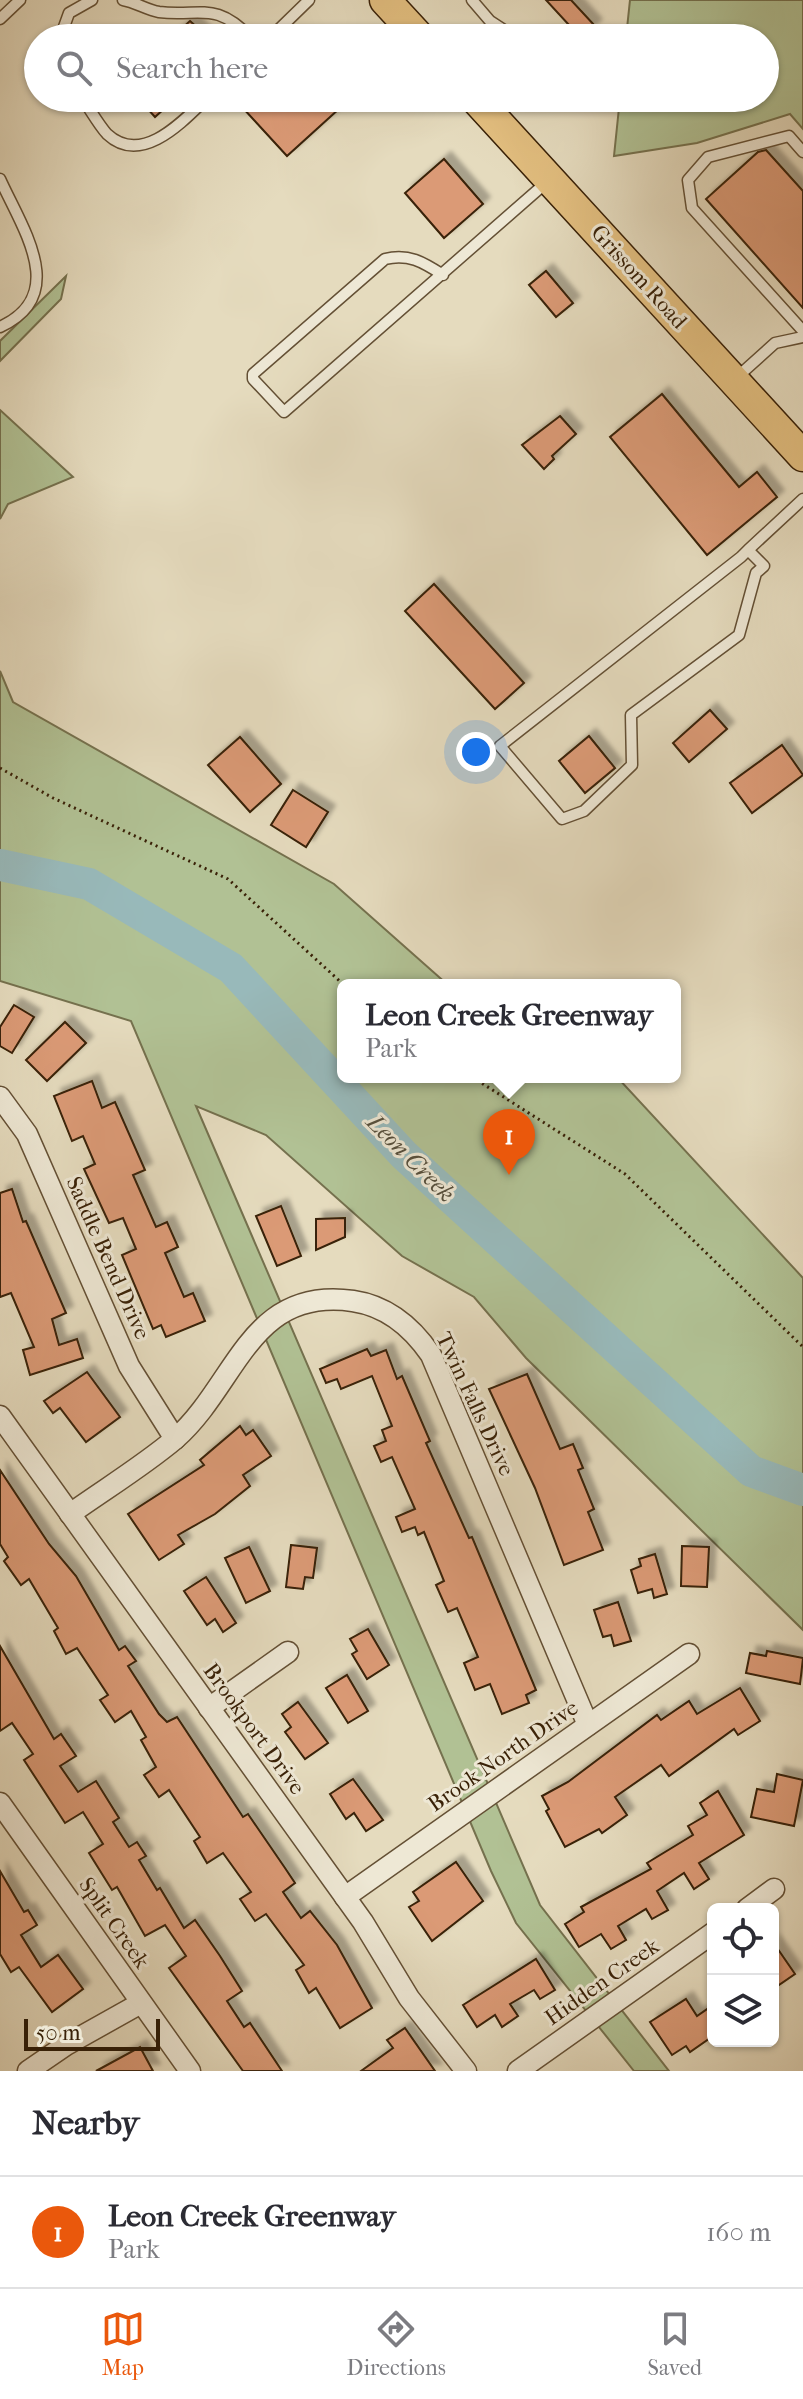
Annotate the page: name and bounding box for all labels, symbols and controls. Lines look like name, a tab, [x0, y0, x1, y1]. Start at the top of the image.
search box	[24, 24, 779, 112]
icon: search	[52, 46, 96, 90]
text: Search here	[116, 51, 268, 86]
street label: Grissom Road	[586, 220, 693, 335]
your location	[456, 732, 496, 772]
popup	[337, 979, 681, 1083]
text: Leon Creek Greenway	[365, 998, 653, 1033]
text: Park	[365, 1033, 417, 1064]
water label: Leon Creek	[360, 1107, 461, 1208]
pin: 1	[483, 1109, 535, 1175]
street label: Saddle Bend Drive	[60, 1173, 156, 1343]
street label: Twin Falls Drive	[430, 1328, 520, 1480]
street label: Brookport Drive	[198, 1658, 310, 1800]
street label: Brook North Drive	[423, 1694, 583, 1817]
street label: Split Creek	[73, 1872, 155, 1974]
map controls	[707, 1903, 779, 2047]
button: locate	[707, 1903, 779, 1975]
street label: Hidden Creek	[540, 1933, 664, 2031]
button: layers	[707, 1975, 779, 2047]
scale bar	[24, 2015, 160, 2051]
text: 50 m	[36, 2020, 81, 2046]
text: Nearby	[32, 2103, 139, 2143]
text: Leon Creek Greenway	[108, 2199, 396, 2234]
text: 1	[53, 2217, 63, 2248]
text: 160 m	[706, 2217, 771, 2248]
text: Park	[108, 2234, 160, 2265]
tab: Map	[101, 2307, 145, 2381]
tab: Directions	[347, 2307, 446, 2381]
tab: Saved	[648, 2307, 702, 2381]

